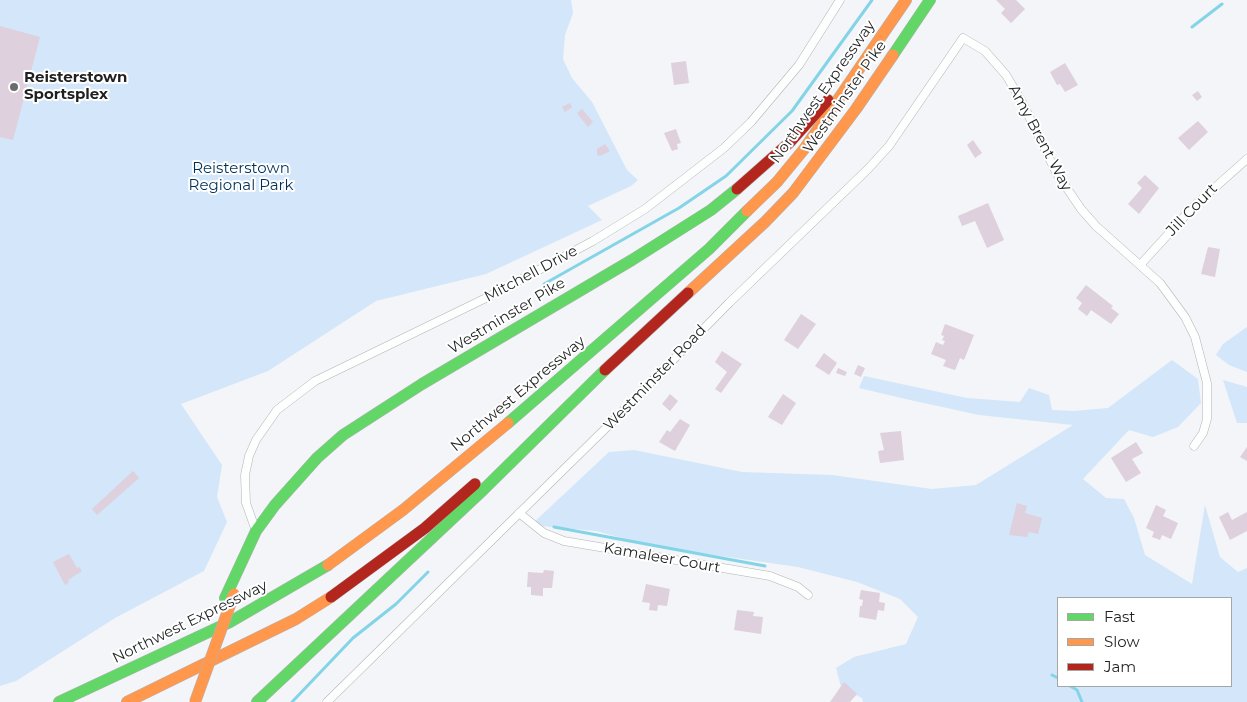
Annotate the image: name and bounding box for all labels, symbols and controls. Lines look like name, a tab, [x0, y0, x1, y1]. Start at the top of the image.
street label: Northwest Expressway	[767, 17, 879, 167]
street label: Westminster Pike	[799, 37, 891, 157]
place label: Reisterstown Sportsplex	[24, 69, 127, 104]
marker: Reisterstown Sportsplex	[8, 81, 20, 93]
street label: Amy Brent Way	[1005, 82, 1075, 194]
park label: Reisterstown Regional Park	[189, 160, 293, 195]
street label: Jill Court	[1163, 180, 1221, 240]
street label: Mitchell Drive	[481, 242, 581, 306]
street label: Westminster Pike	[445, 274, 569, 358]
street label: Westminster Road	[600, 321, 710, 435]
street label: Northwest Expressway	[447, 332, 589, 456]
street label: Kamaleer Court	[602, 539, 722, 577]
street label: Northwest Expressway	[110, 577, 270, 667]
legend	[1057, 597, 1232, 687]
text: Fast	[1104, 607, 1135, 626]
text: Slow	[1104, 632, 1140, 651]
text: Jam	[1104, 657, 1136, 676]

